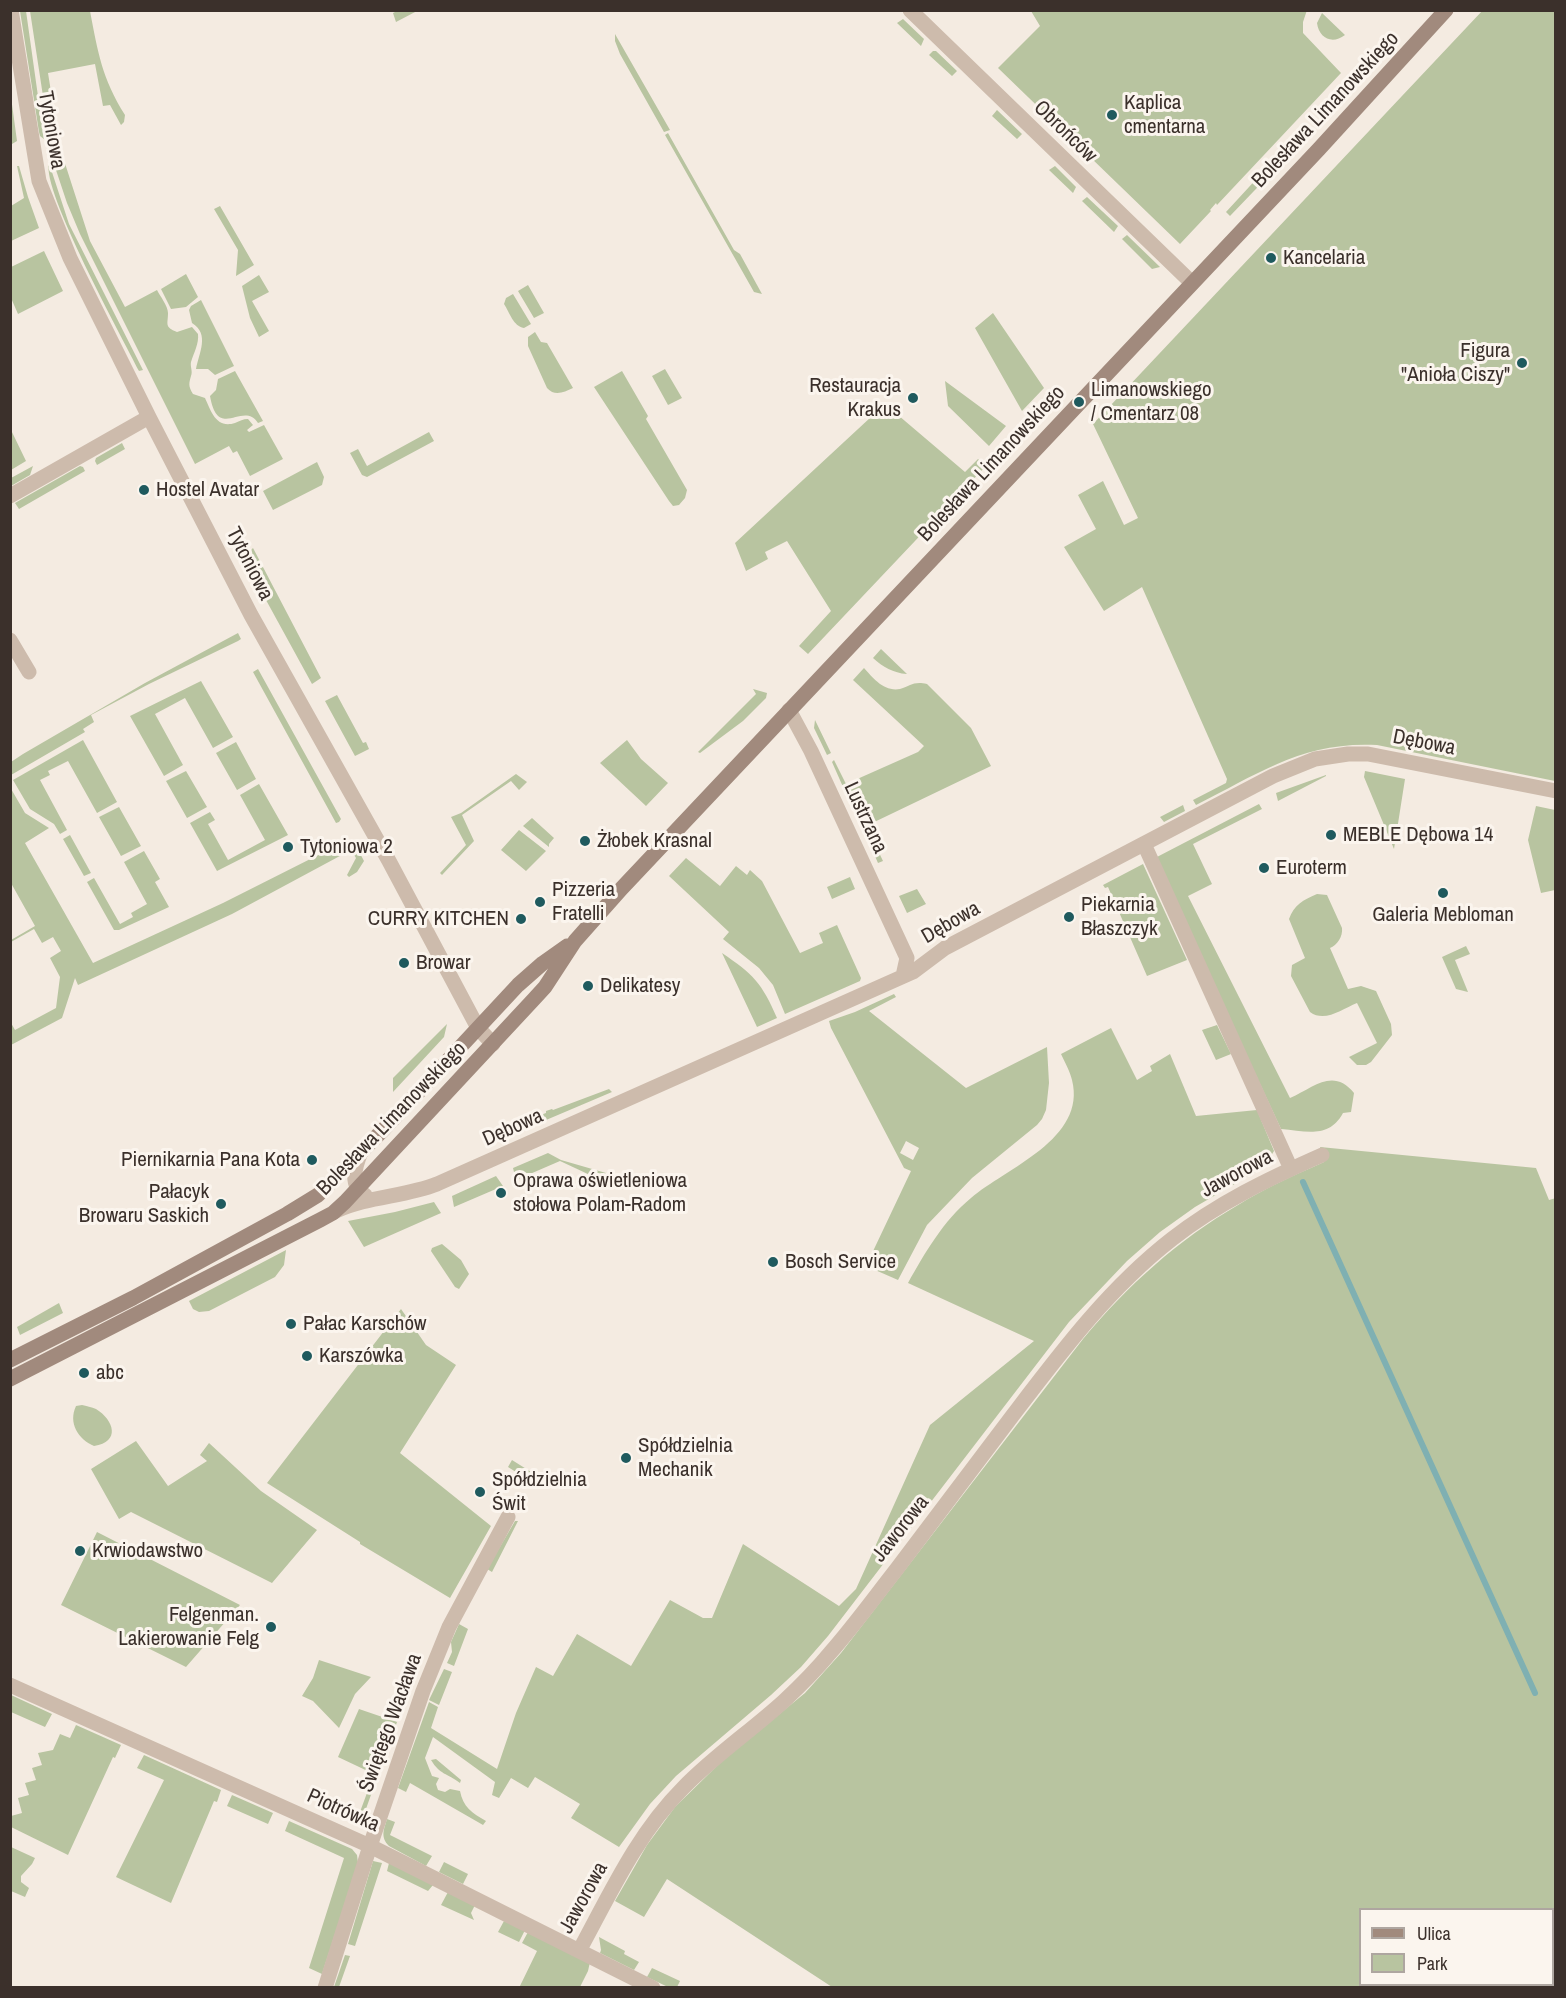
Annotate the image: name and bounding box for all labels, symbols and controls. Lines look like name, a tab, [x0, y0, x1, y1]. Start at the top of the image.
street label: Bolesława Limanowskiego	[1247, 27, 1405, 193]
street label: Tytoniowa	[32, 89, 70, 171]
place label: Kaplica cmentarna	[1124, 90, 1205, 140]
street label: Obrońców	[1028, 96, 1102, 168]
marker: Kaplica cmentarna	[1105, 108, 1119, 122]
place label: Kancelaria	[1283, 245, 1365, 271]
marker: Kancelaria	[1264, 251, 1278, 265]
place label: Figura "Anioła Ciszy"	[1401, 338, 1510, 388]
marker: Figura "Anioła Ciszy"	[1515, 356, 1529, 370]
place label: Restauracja Krakus	[809, 373, 901, 423]
place label: Limanowskiego / Cmentarz 08	[1091, 377, 1212, 427]
street label: Bolesława Limanowskiego	[913, 381, 1071, 547]
marker: Restauracja Krakus	[906, 391, 920, 405]
marker: Limanowskiego / Cmentarz 08	[1072, 395, 1086, 409]
place label: Hostel Avatar	[156, 477, 259, 503]
marker: Hostel Avatar	[137, 483, 151, 497]
street label: Tytoniowa	[220, 523, 278, 605]
street label: Dębowa	[1391, 725, 1457, 761]
street label: Lustrzana	[838, 778, 892, 858]
place label: MEBLE Dębowa 14	[1343, 822, 1493, 848]
place label: Żłobek Krasnal	[597, 828, 712, 854]
marker: MEBLE Dębowa 14	[1324, 828, 1338, 842]
place label: Tytoniowa 2	[300, 834, 393, 860]
marker: Żłobek Krasnal	[578, 834, 592, 848]
marker: Tytoniowa 2	[281, 840, 295, 854]
place label: Euroterm	[1276, 855, 1347, 881]
marker: Euroterm	[1257, 861, 1271, 875]
place label: Pizzeria Fratelli	[552, 877, 615, 927]
marker: Galeria Mebloman	[1436, 886, 1450, 900]
place label: Piekarnia Błaszczyk	[1081, 892, 1158, 942]
marker: Pizzeria Fratelli	[533, 895, 547, 909]
street label: Dębowa	[917, 896, 985, 950]
place label: Galeria Mebloman	[1372, 902, 1514, 928]
place label: CURRY KITCHEN	[368, 906, 509, 932]
marker: Piekarnia Błaszczyk	[1062, 910, 1076, 924]
marker: CURRY KITCHEN	[514, 912, 528, 926]
place label: Browar	[416, 950, 471, 976]
marker: Browar	[397, 956, 411, 970]
place label: Delikatesy	[600, 973, 680, 999]
marker: Delikatesy	[581, 979, 595, 993]
street label: Bolesława Limanowskiego	[312, 1037, 472, 1201]
street label: Dębowa	[479, 1104, 547, 1152]
street label: Jaworowa	[1197, 1145, 1277, 1203]
place label: Piernikarnia Pana Kota	[121, 1147, 300, 1173]
marker: Piernikarnia Pana Kota	[305, 1153, 319, 1167]
place label: Oprawa oświetleniowa stołowa Polam-Radom	[513, 1168, 687, 1218]
place label: Pałacyk Browaru Saskich	[79, 1179, 209, 1229]
marker: Oprawa oświetleniowa stołowa Polam-Radom	[494, 1186, 508, 1200]
marker: Pałacyk Browaru Saskich	[214, 1197, 228, 1211]
place label: Bosch Service	[785, 1249, 896, 1275]
marker: Bosch Service	[766, 1255, 780, 1269]
place label: Pałac Karschów	[303, 1311, 426, 1337]
marker: Pałac Karschów	[284, 1317, 298, 1331]
place label: Karszówka	[319, 1343, 403, 1369]
marker: Karszówka	[300, 1349, 314, 1363]
place label: abc	[96, 1360, 124, 1386]
marker: abc	[77, 1366, 91, 1380]
place label: Spółdzielnia Mechanik	[638, 1433, 733, 1483]
marker: Spółdzielnia Mechanik	[619, 1451, 633, 1465]
place label: Spółdzielnia Świt	[492, 1467, 587, 1517]
marker: Spółdzielnia Świt	[473, 1485, 487, 1499]
street label: Jaworowa	[867, 1491, 935, 1567]
place label: Krwiodawstwo	[92, 1538, 203, 1564]
marker: Krwiodawstwo	[73, 1544, 87, 1558]
place label: Felgenman. Lakierowanie Felg	[118, 1602, 259, 1652]
marker: Felgenman. Lakierowanie Felg	[264, 1620, 278, 1634]
street label: Świętego Wacława	[354, 1650, 428, 1796]
street label: Piotrówka	[303, 1784, 383, 1838]
street label: Jaworowa	[554, 1858, 614, 1938]
legend	[1359, 1908, 1554, 1986]
text: Ulica	[1417, 1921, 1451, 1946]
text: Park	[1417, 1951, 1447, 1976]

